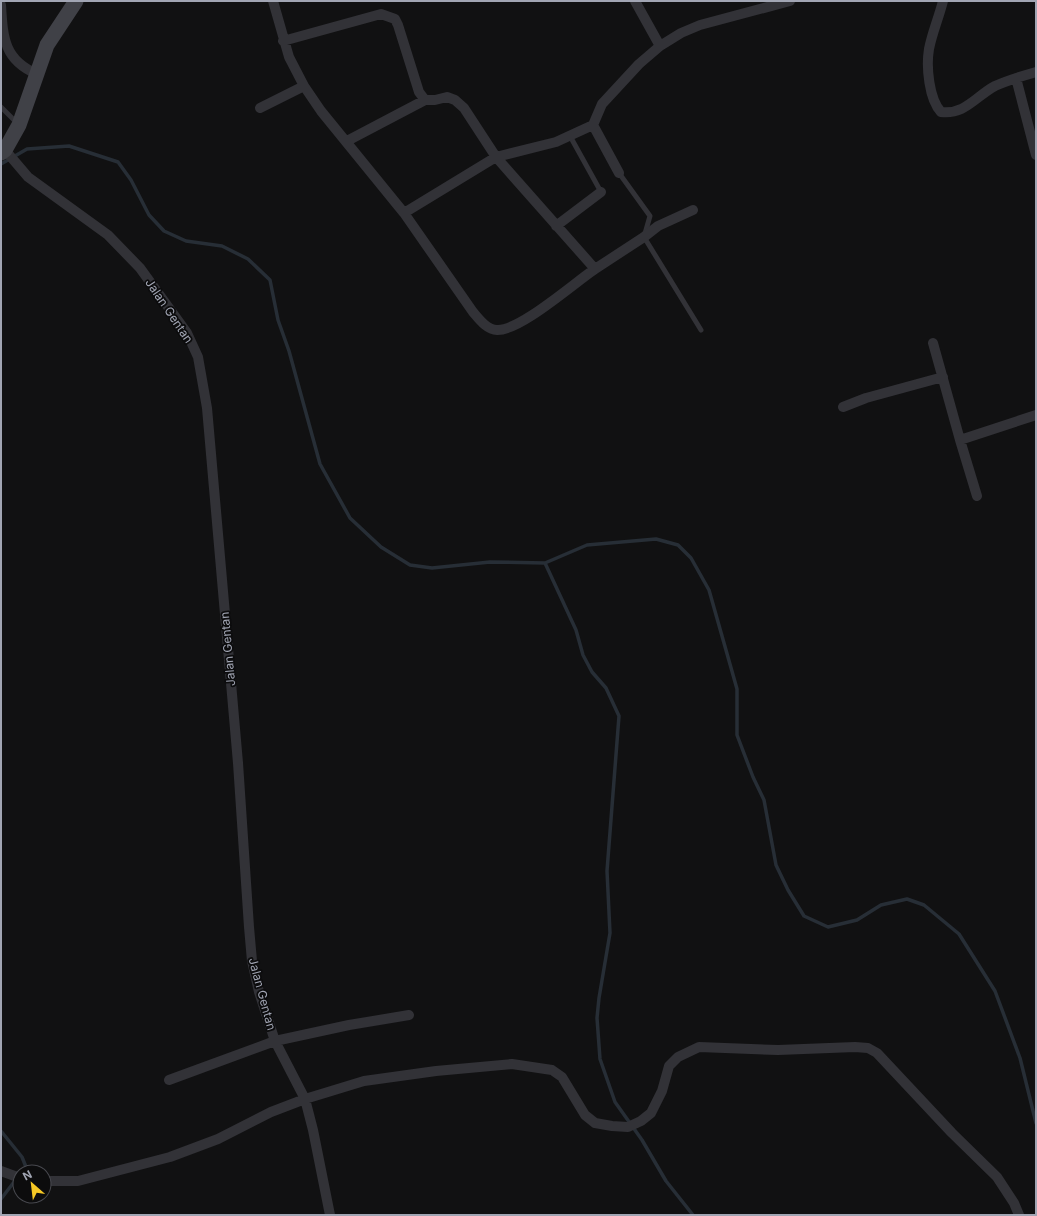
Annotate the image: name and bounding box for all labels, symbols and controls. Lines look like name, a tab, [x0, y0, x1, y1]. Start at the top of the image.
street label: Jalan Gentan	[142, 276, 196, 346]
street label: Jalan Gentan	[217, 611, 238, 687]
street label: Jalan Gentan	[246, 956, 279, 1032]
north arrow	[12, 1164, 52, 1204]
text: N	[20, 1167, 34, 1183]

